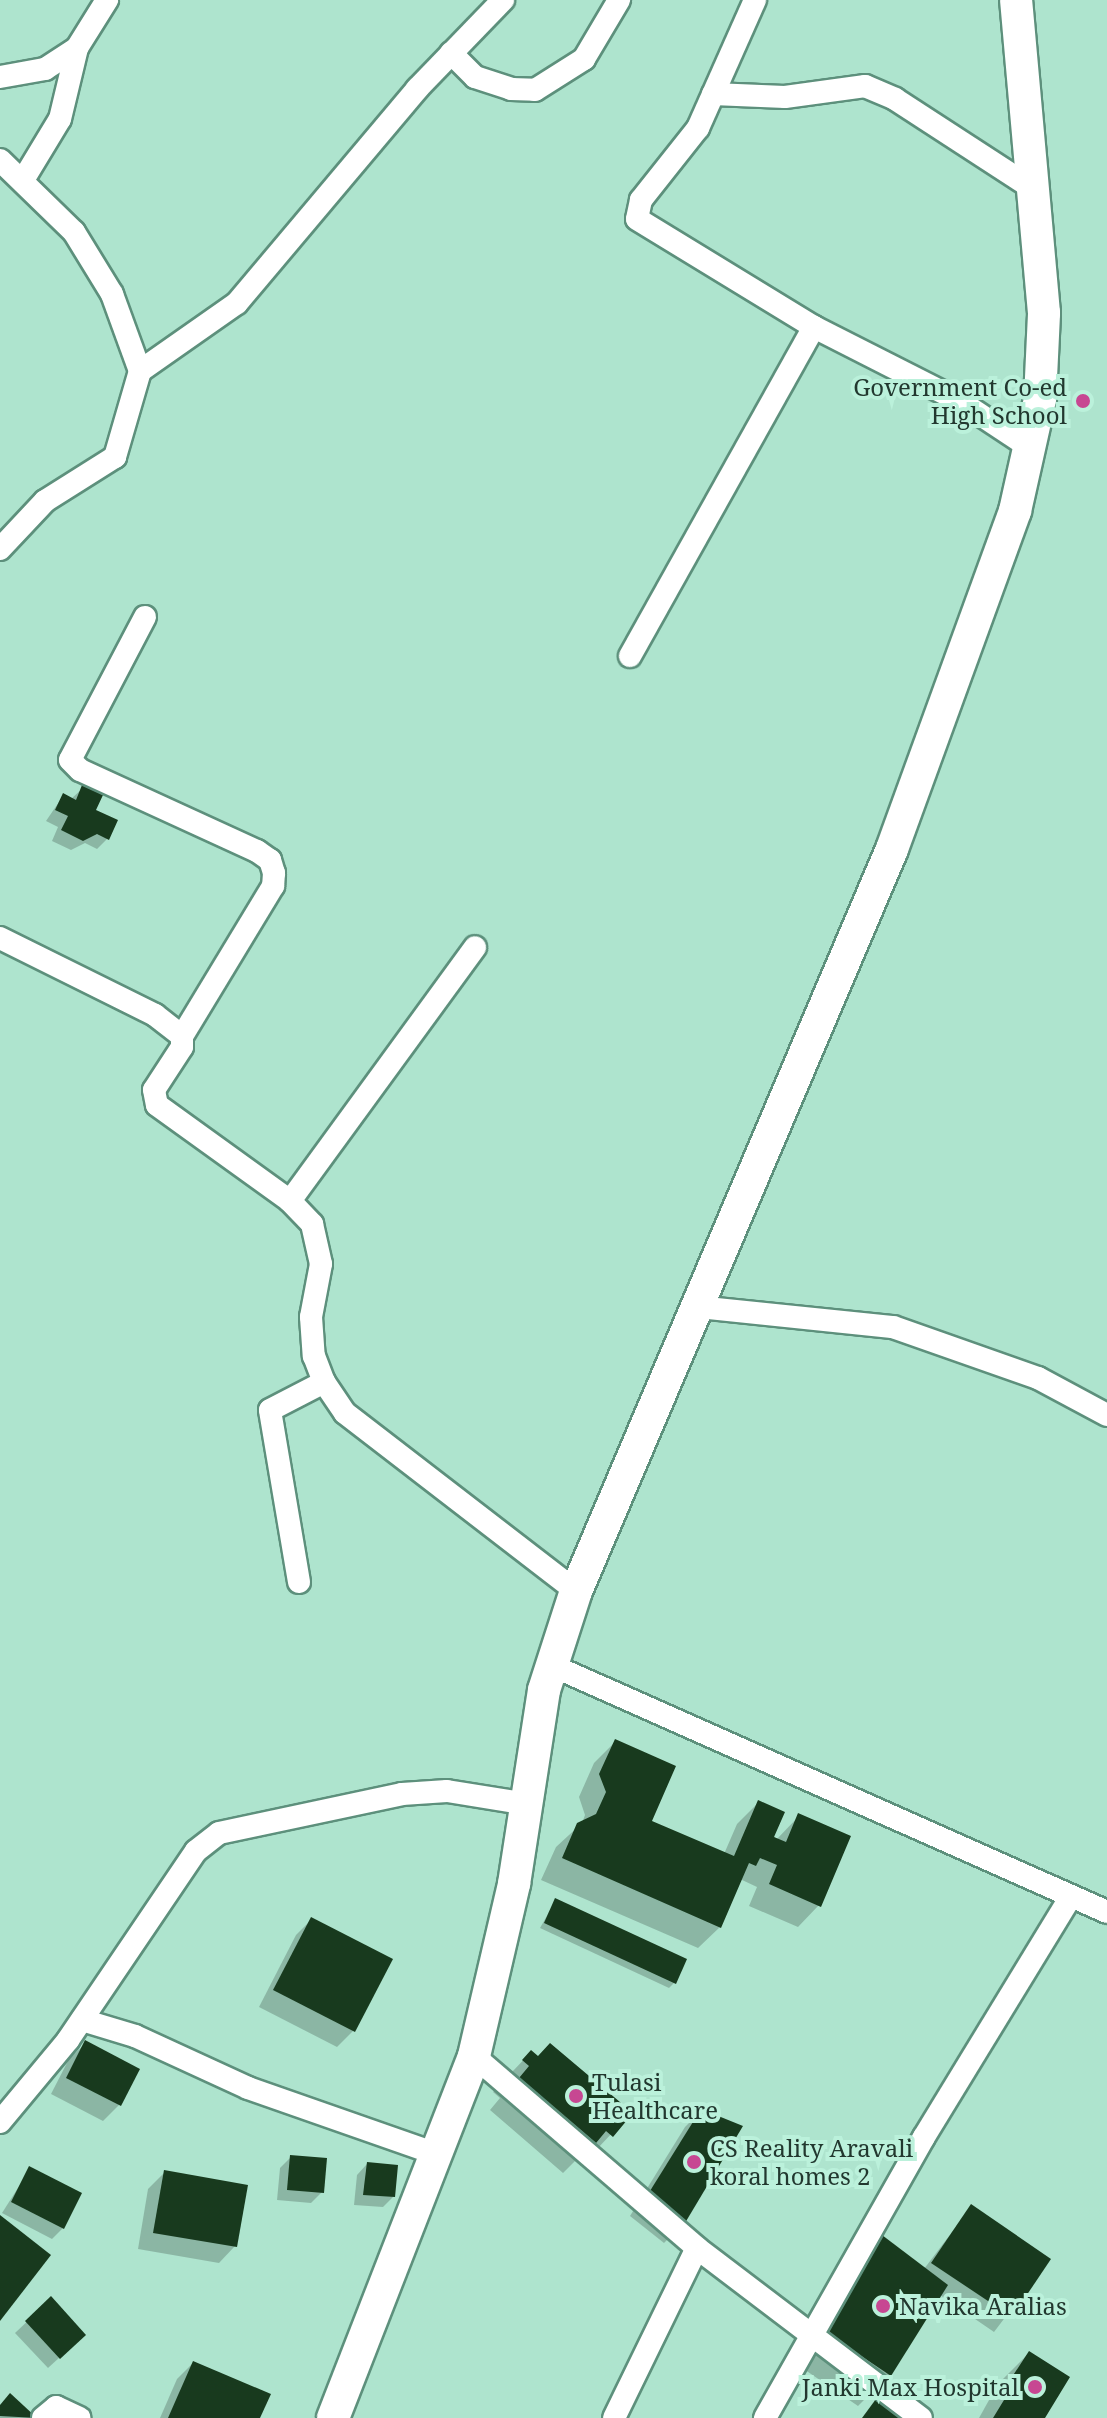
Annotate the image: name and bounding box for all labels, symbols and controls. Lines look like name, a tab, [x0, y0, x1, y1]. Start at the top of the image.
place label: Government Co-ed High School	[853, 373, 1067, 429]
marker: Government Co-ed High School	[1074, 392, 1092, 410]
place label: Tulasi Healthcare	[592, 2068, 718, 2124]
marker: Tulasi Healthcare	[567, 2087, 585, 2105]
place label: CS Reality Aravali koral homes 2	[710, 2134, 913, 2190]
marker: CS Reality Aravali koral homes 2	[685, 2153, 703, 2171]
place label: Navika Aralias	[899, 2292, 1067, 2320]
marker: Navika Aralias	[874, 2297, 892, 2315]
place label: Janki Max Hospital	[802, 2373, 1019, 2401]
marker: Janki Max Hospital	[1026, 2378, 1044, 2396]

